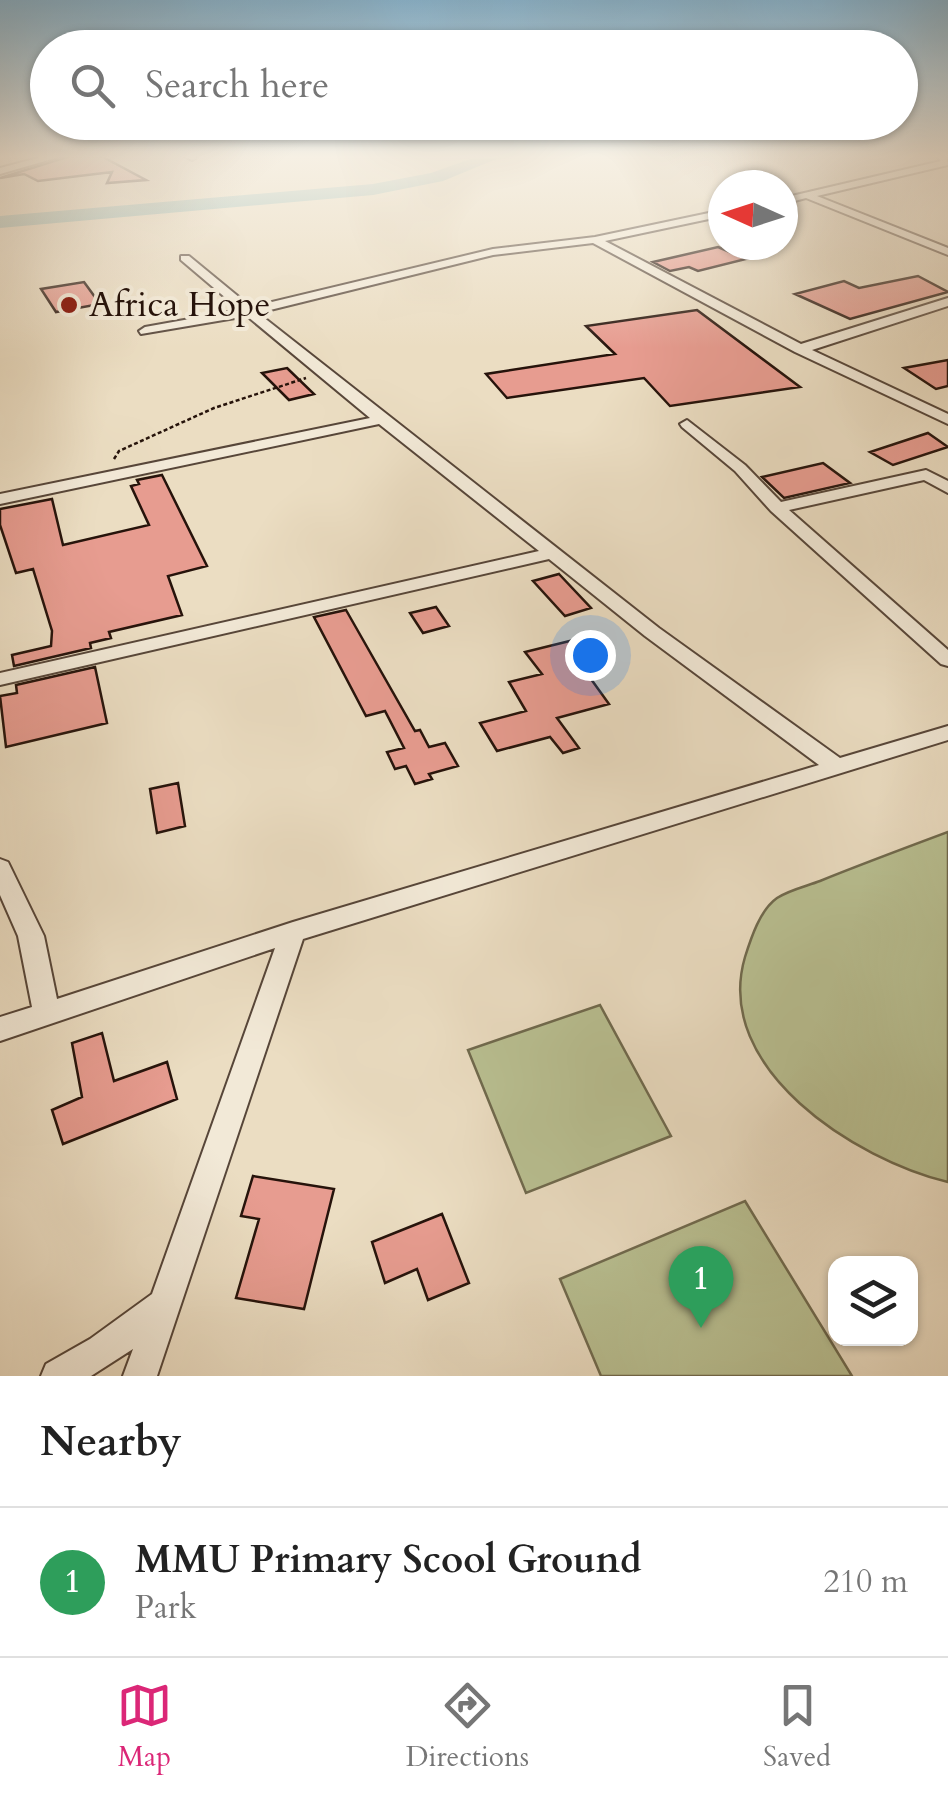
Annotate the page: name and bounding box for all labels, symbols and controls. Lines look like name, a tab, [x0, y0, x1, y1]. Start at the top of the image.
search box	[30, 30, 918, 140]
icon: search	[65, 58, 120, 113]
text: Search here	[145, 59, 329, 111]
north arrow	[708, 170, 798, 260]
place label: Africa Hope	[89, 281, 270, 329]
marker: Africa Hope	[58, 294, 80, 316]
your location	[565, 630, 616, 681]
pin: 1	[668, 1246, 734, 1328]
map controls	[828, 1256, 918, 1346]
button: layers	[828, 1256, 918, 1346]
text: Nearby	[40, 1413, 182, 1470]
text: MMU Primary Scool Ground	[135, 1534, 642, 1586]
text: 1	[64, 1560, 81, 1604]
text: 210 m	[823, 1560, 908, 1604]
text: Park	[135, 1586, 197, 1630]
tab: Map	[117, 1678, 172, 1776]
tab: Directions	[406, 1678, 529, 1776]
tab: Saved	[763, 1678, 831, 1776]

